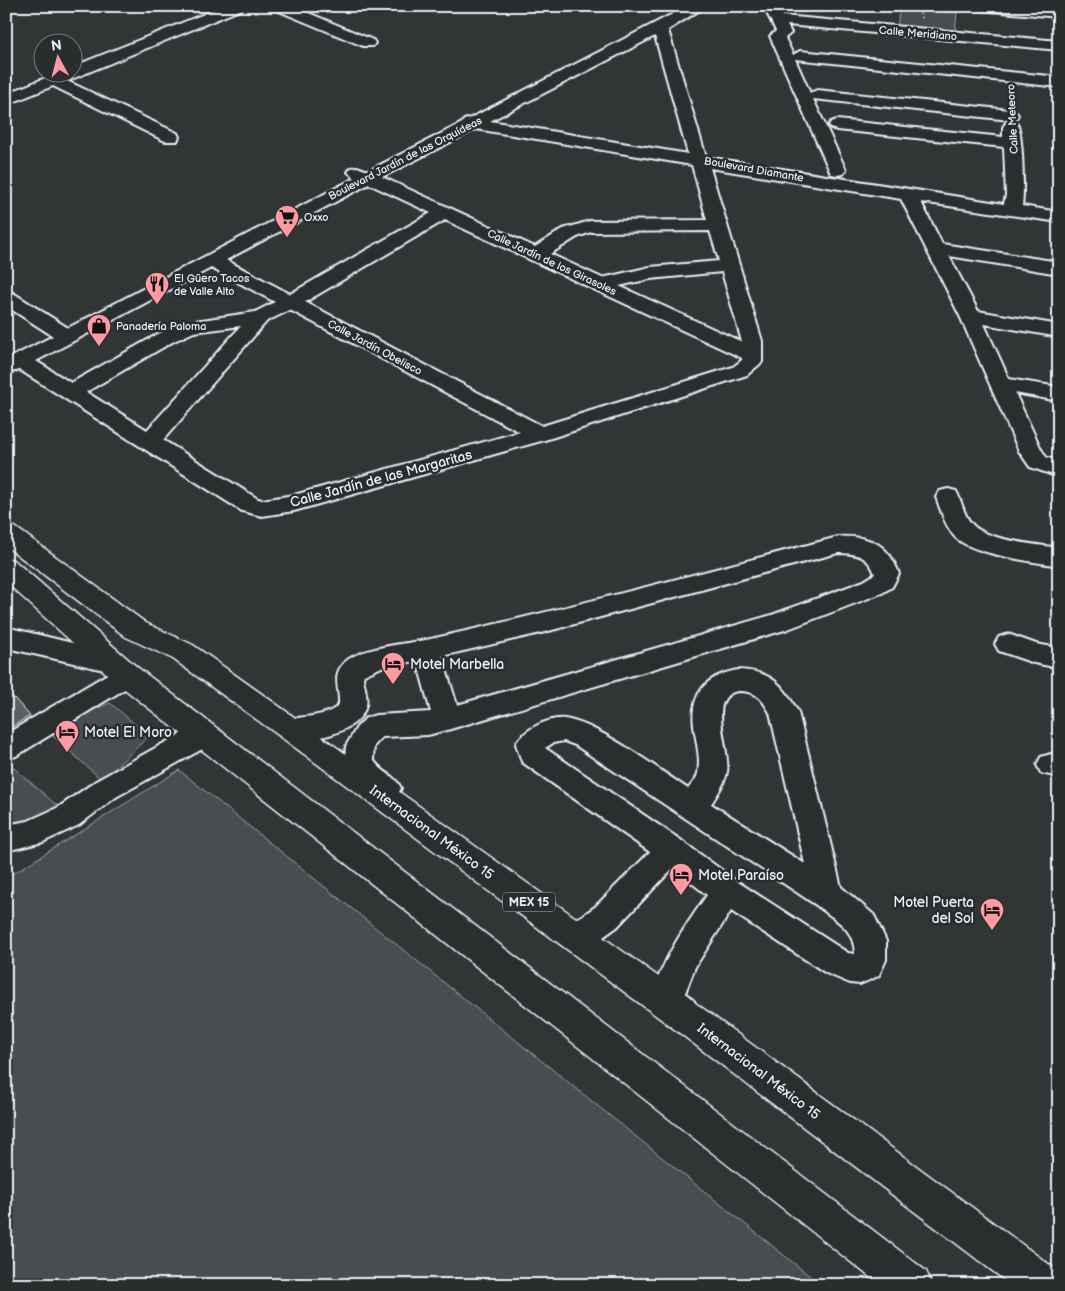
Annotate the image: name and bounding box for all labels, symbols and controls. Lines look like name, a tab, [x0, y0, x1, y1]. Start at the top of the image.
street label: Calle Meridiano	[878, 24, 958, 43]
north arrow	[32, 32, 82, 82]
text: N	[50, 37, 63, 55]
street label: Calle Meteoro	[1004, 84, 1021, 154]
street label: Boulevard Jardín de las Orquídeas	[326, 114, 485, 203]
street label: Boulevard Diamante	[703, 154, 805, 185]
supermarket icon: Oxxo	[274, 204, 300, 238]
place label: Oxxo	[304, 211, 329, 224]
street label: Calle Jardín de los Girasoles	[485, 227, 619, 298]
restaurant icon: El Güero Tacos de Valle Alto	[144, 271, 170, 305]
place label: El Güero Tacos de Valle Alto	[174, 272, 250, 298]
shop icon: Panadería Paloma	[86, 313, 112, 347]
street label: Calle Jardín Obelisco	[325, 317, 424, 378]
place label: Panadería Paloma	[116, 320, 206, 333]
street label: Calle Jardín de las Margaritas	[288, 446, 474, 511]
hotel icon: Motel Marbella	[380, 651, 406, 685]
place label: Motel Marbella	[410, 656, 504, 673]
hotel icon: Motel El Moro	[54, 719, 80, 753]
place label: Motel El Moro	[84, 724, 172, 741]
street label: Internacional México 15	[366, 782, 497, 883]
hotel icon: Motel Paraíso	[668, 862, 694, 896]
place label: Motel Paraíso	[698, 867, 784, 884]
road number: MEX 15	[503, 892, 555, 912]
place label: Motel Puerta del Sol	[893, 894, 974, 927]
hotel icon: Motel Puerta del Sol	[979, 897, 1005, 931]
street label: Internacional México 15	[694, 1020, 824, 1123]

